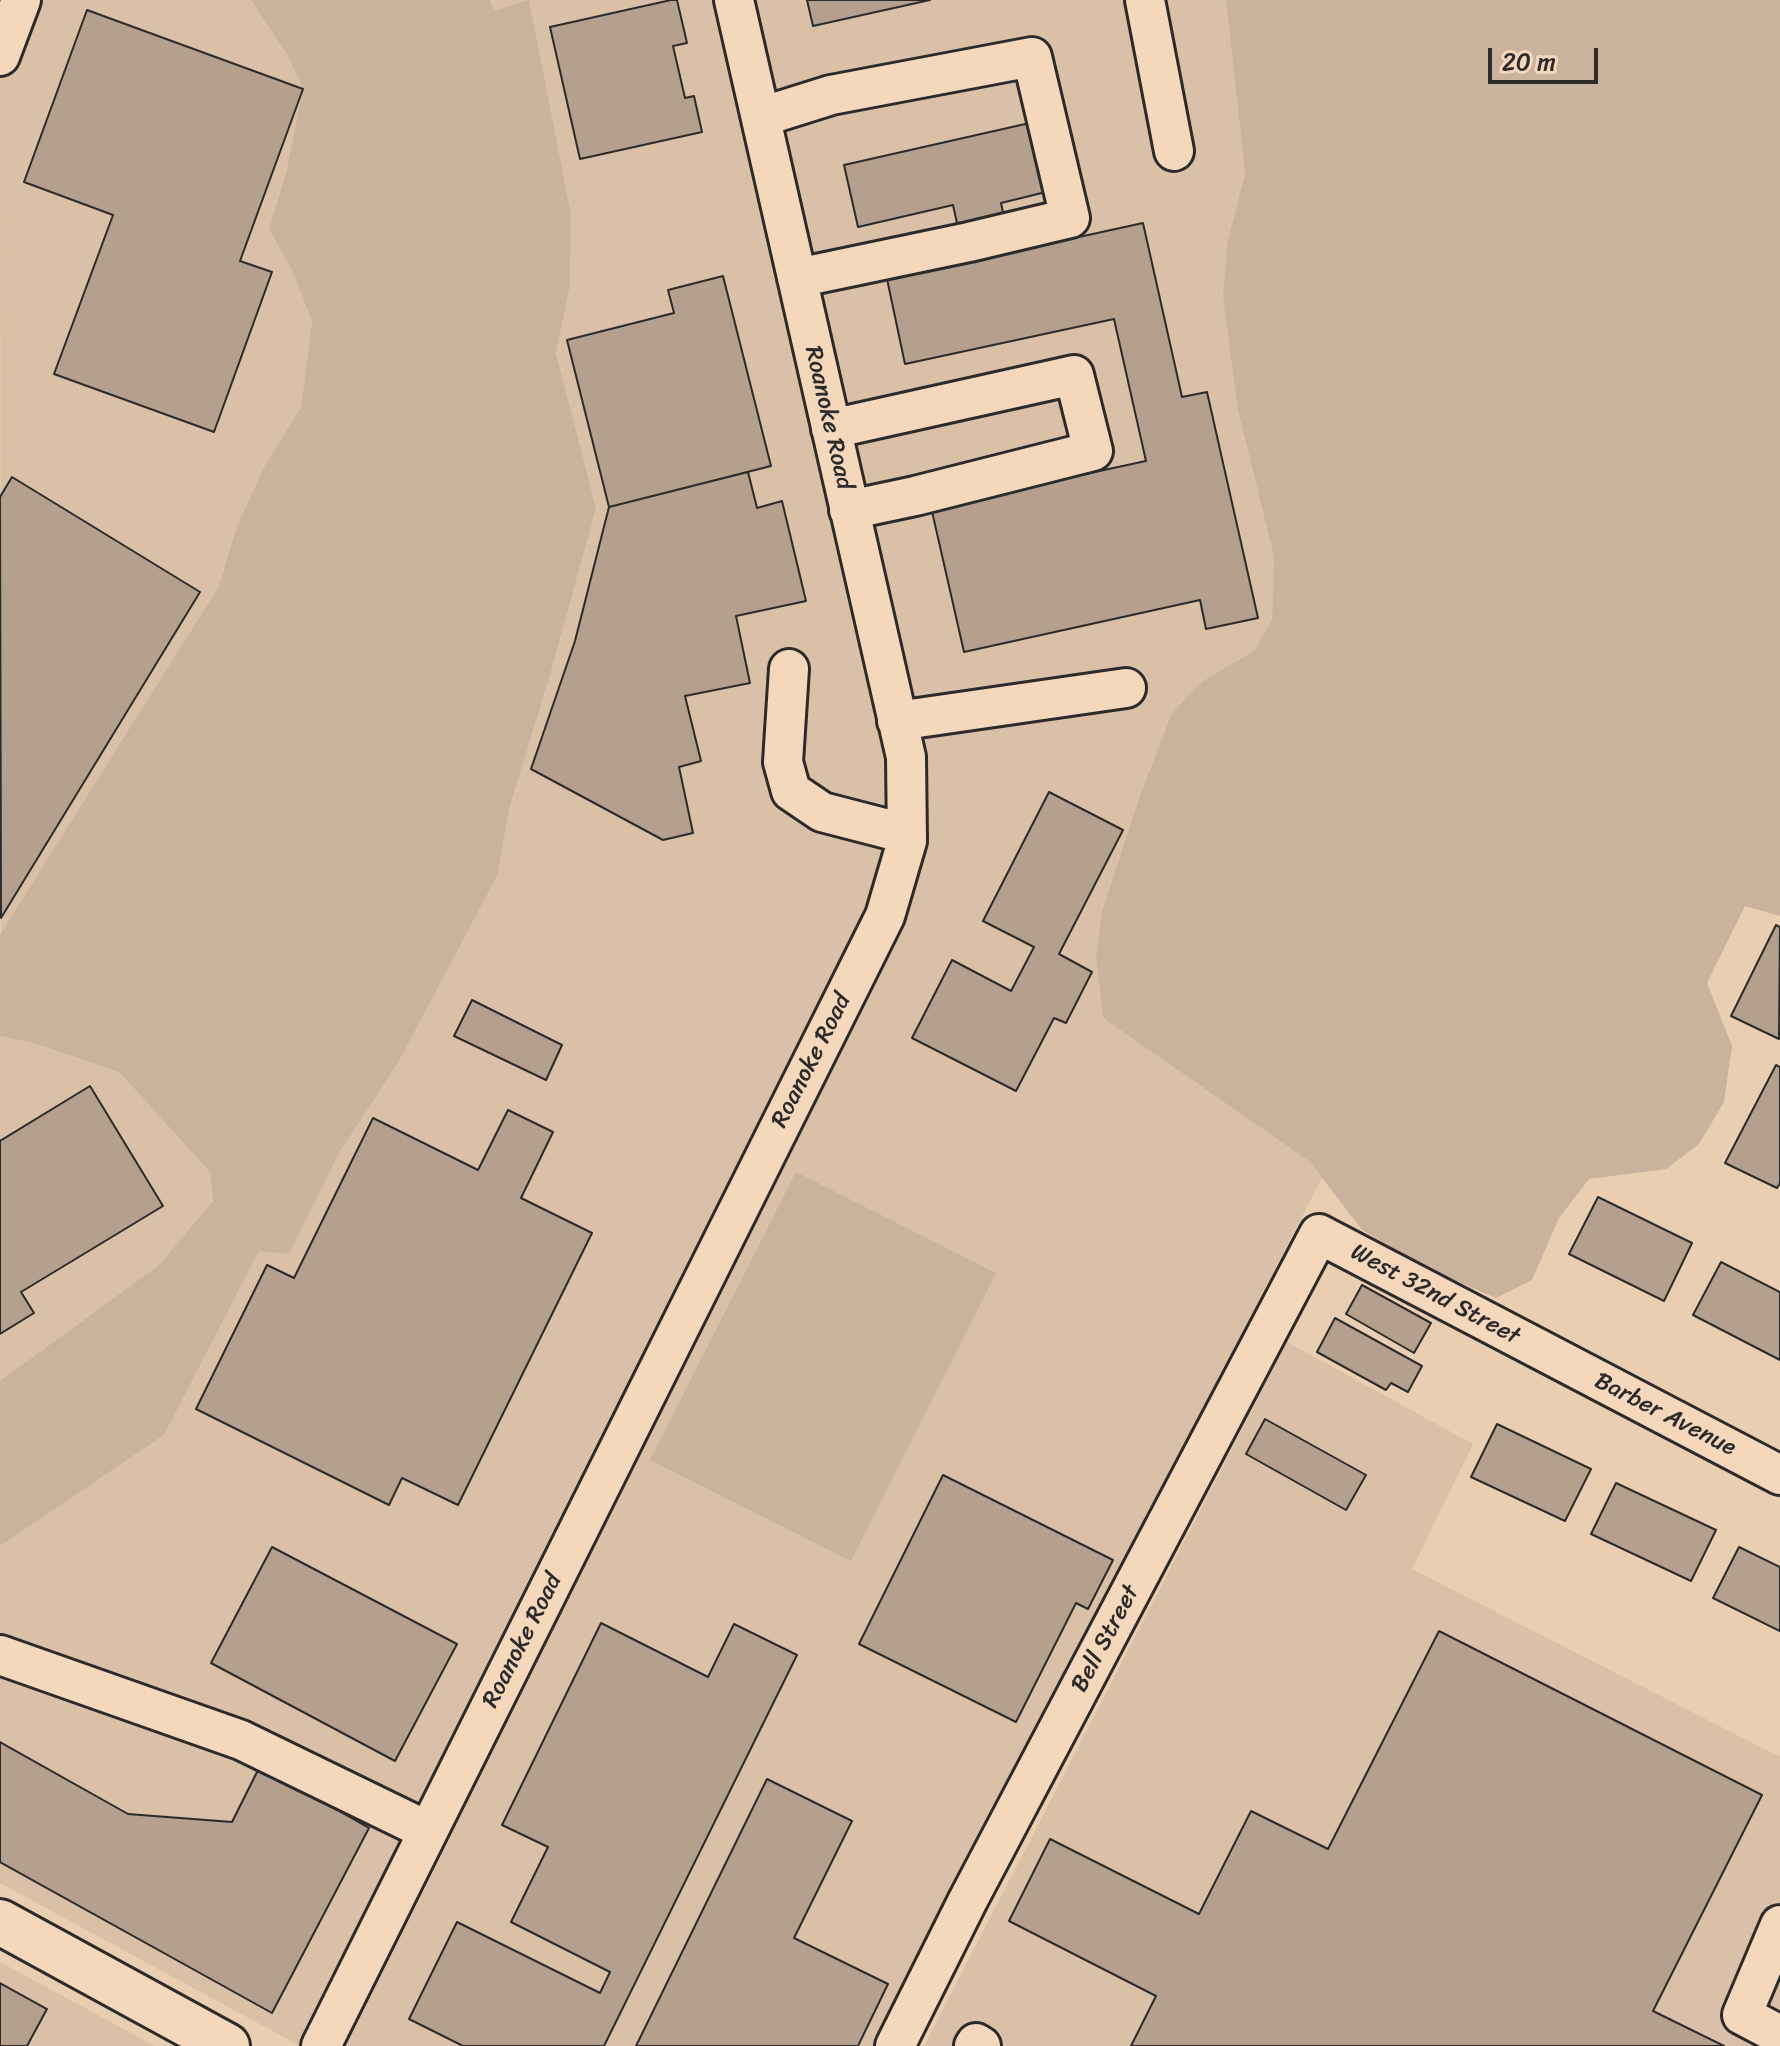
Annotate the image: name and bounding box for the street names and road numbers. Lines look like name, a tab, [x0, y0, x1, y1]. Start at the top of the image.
street label: Roanoke Road	[798, 343, 858, 493]
street label: Roanoke Road	[766, 989, 858, 1133]
street label: West 32nd Street	[1346, 1238, 1524, 1352]
street label: Barber Avenue	[1589, 1367, 1741, 1463]
street label: Roanoke Road	[477, 1569, 569, 1713]
street label: Bell Street	[1066, 1581, 1146, 1697]

